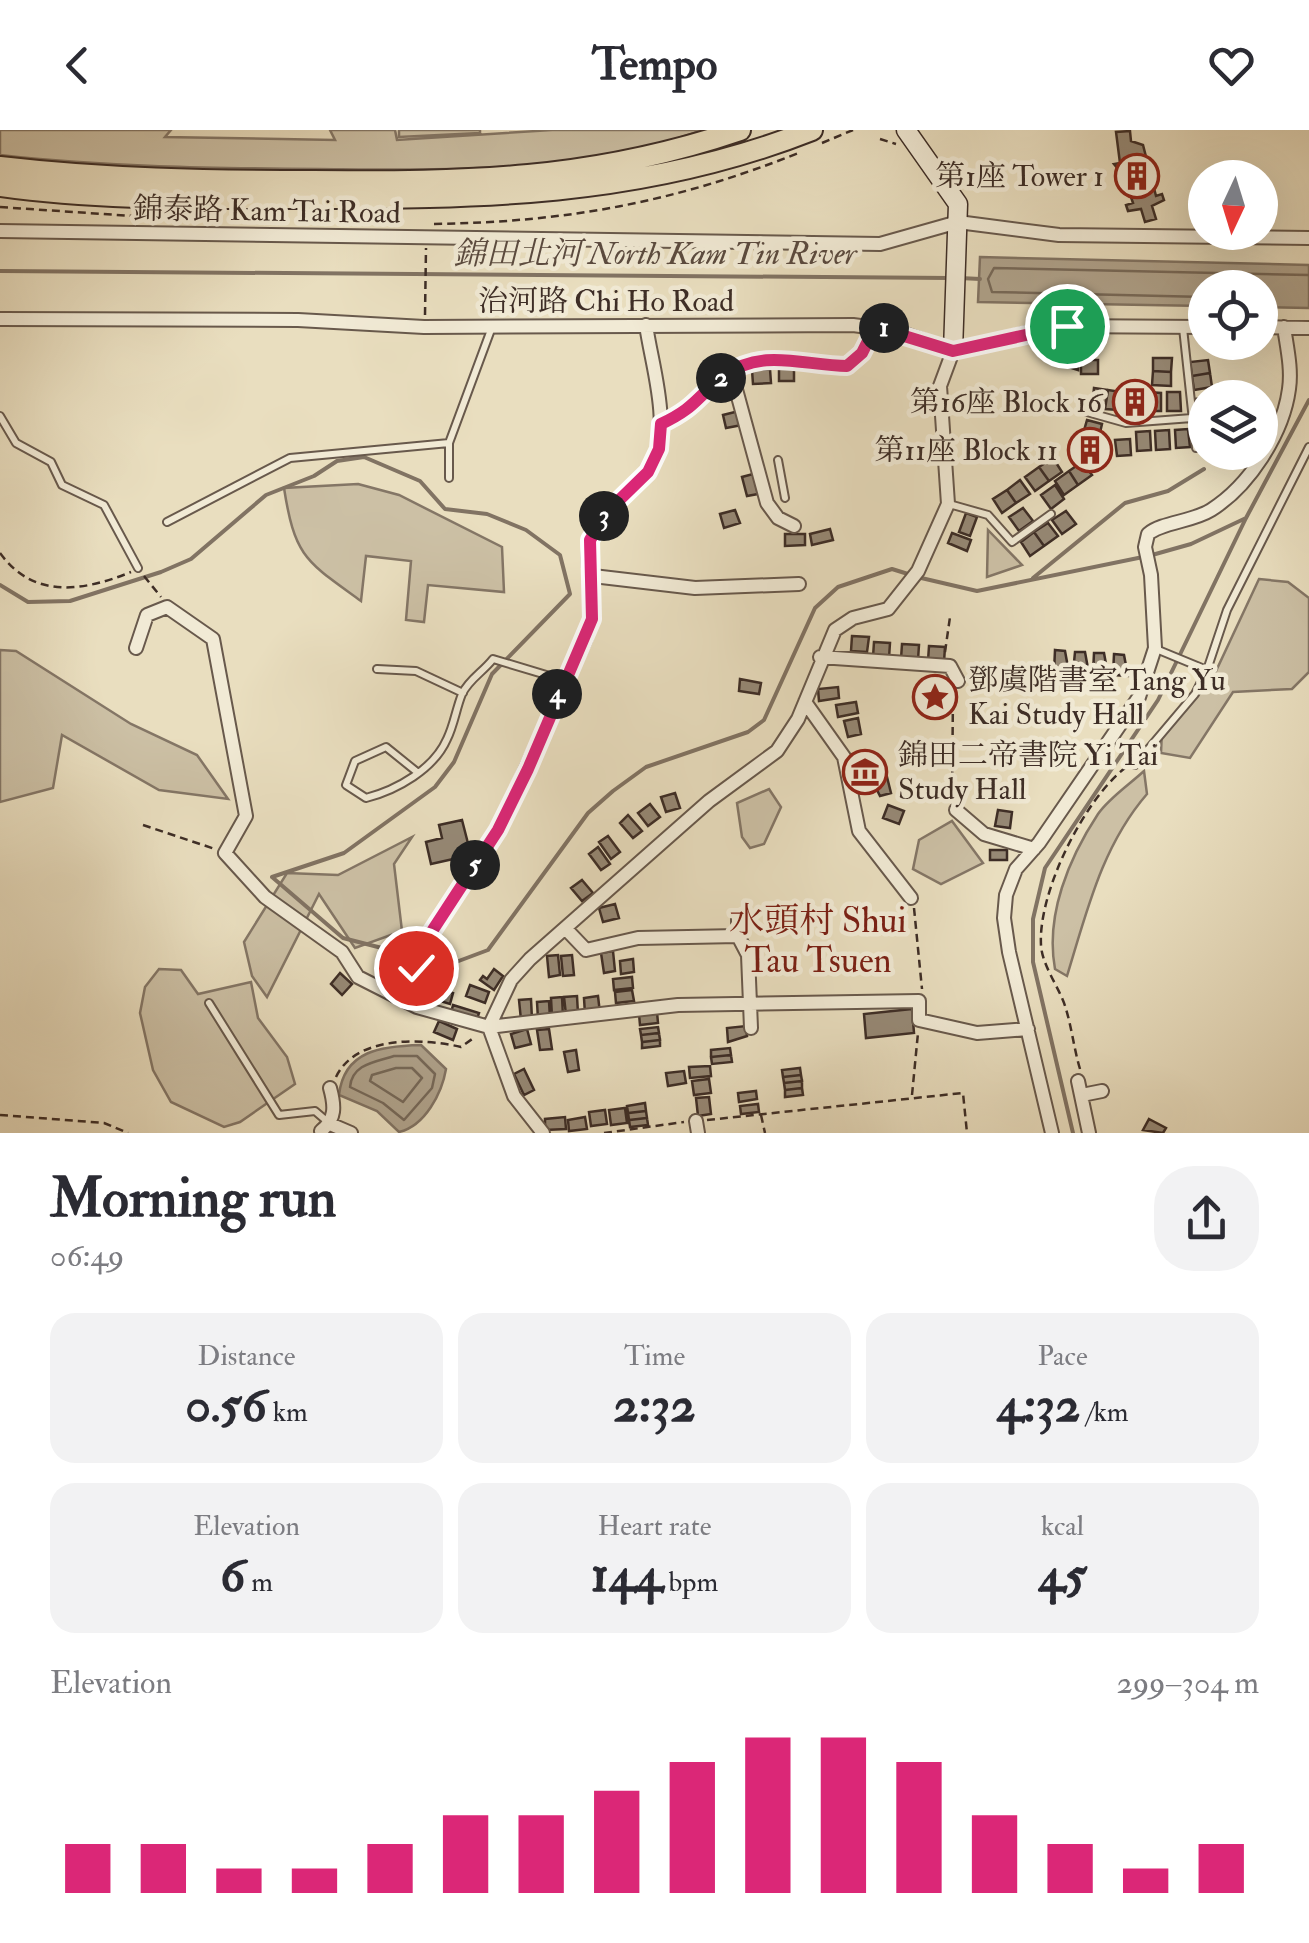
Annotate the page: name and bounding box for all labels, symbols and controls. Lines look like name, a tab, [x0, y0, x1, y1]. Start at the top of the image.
text: Tempo	[592, 37, 717, 93]
icon: back	[50, 38, 105, 93]
icon: heart	[1204, 38, 1259, 93]
building icon: 第1座 Tower 1	[1114, 153, 1160, 199]
place label: 第1座 Tower 1	[935, 158, 1104, 195]
north arrow	[1188, 160, 1278, 250]
map controls	[1188, 160, 1278, 470]
street label: 錦泰路 Kam Tai Road	[133, 190, 401, 232]
water label: 錦田北河 North Kam Tin River	[453, 234, 859, 274]
button: locate	[1188, 270, 1278, 360]
street label: 治河路 Chi Ho Road	[478, 283, 734, 320]
pin	[1025, 284, 1110, 369]
icon: arrive	[1040, 299, 1095, 354]
pin: 1	[859, 303, 909, 353]
text: 1	[879, 310, 889, 345]
pin: 2	[696, 353, 746, 403]
text: 2	[714, 360, 728, 395]
building icon: 第16座 Block 16	[1112, 379, 1158, 425]
button: layers	[1188, 380, 1278, 470]
place label: 第16座 Block 16	[910, 384, 1104, 421]
building icon: 第11座 Block 11	[1067, 427, 1113, 473]
place label: 第11座 Block 11	[875, 432, 1058, 469]
pin: 3	[579, 491, 629, 541]
text: 3	[599, 498, 609, 533]
place label: 鄧虞階書室 Tang Yu Kai Study Hall	[968, 662, 1226, 733]
pin: 4	[532, 669, 582, 719]
place icon: 鄧虞階書室 Tang Yu Kai Study Hall	[912, 674, 958, 720]
text: 4	[549, 676, 565, 711]
place label: 錦田二帝書院 Yi Tai Study Hall	[898, 737, 1158, 808]
museum icon: 錦田二帝書院 Yi Tai Study Hall	[842, 749, 888, 795]
pin: 5	[450, 840, 500, 890]
text: 5	[469, 847, 481, 882]
district label: 水頭村 Shui Tau Tsuen	[729, 899, 907, 983]
pin	[374, 926, 459, 1011]
icon: check	[389, 941, 444, 996]
text: Morning run	[50, 1164, 336, 1233]
button: share	[1154, 1166, 1259, 1271]
text: 06:49	[50, 1236, 124, 1276]
text: Distance	[198, 1339, 295, 1374]
text: Time	[624, 1339, 685, 1374]
text: Pace	[1037, 1339, 1088, 1374]
text: 0.56	[185, 1374, 267, 1437]
text: 2:32	[613, 1374, 696, 1437]
text: 4:32	[996, 1374, 1080, 1437]
text: km	[267, 1395, 308, 1430]
text: /km	[1080, 1395, 1129, 1430]
text: Elevation	[193, 1509, 300, 1544]
text: Heart rate	[598, 1509, 711, 1544]
text: kcal	[1041, 1509, 1084, 1544]
text: 6	[220, 1544, 245, 1607]
text: 144	[591, 1544, 663, 1607]
text: 45	[1038, 1544, 1087, 1607]
text: m	[245, 1565, 273, 1600]
text: bpm	[663, 1565, 718, 1600]
text: Elevation	[50, 1663, 172, 1703]
text: 299–304 m	[1116, 1663, 1259, 1703]

